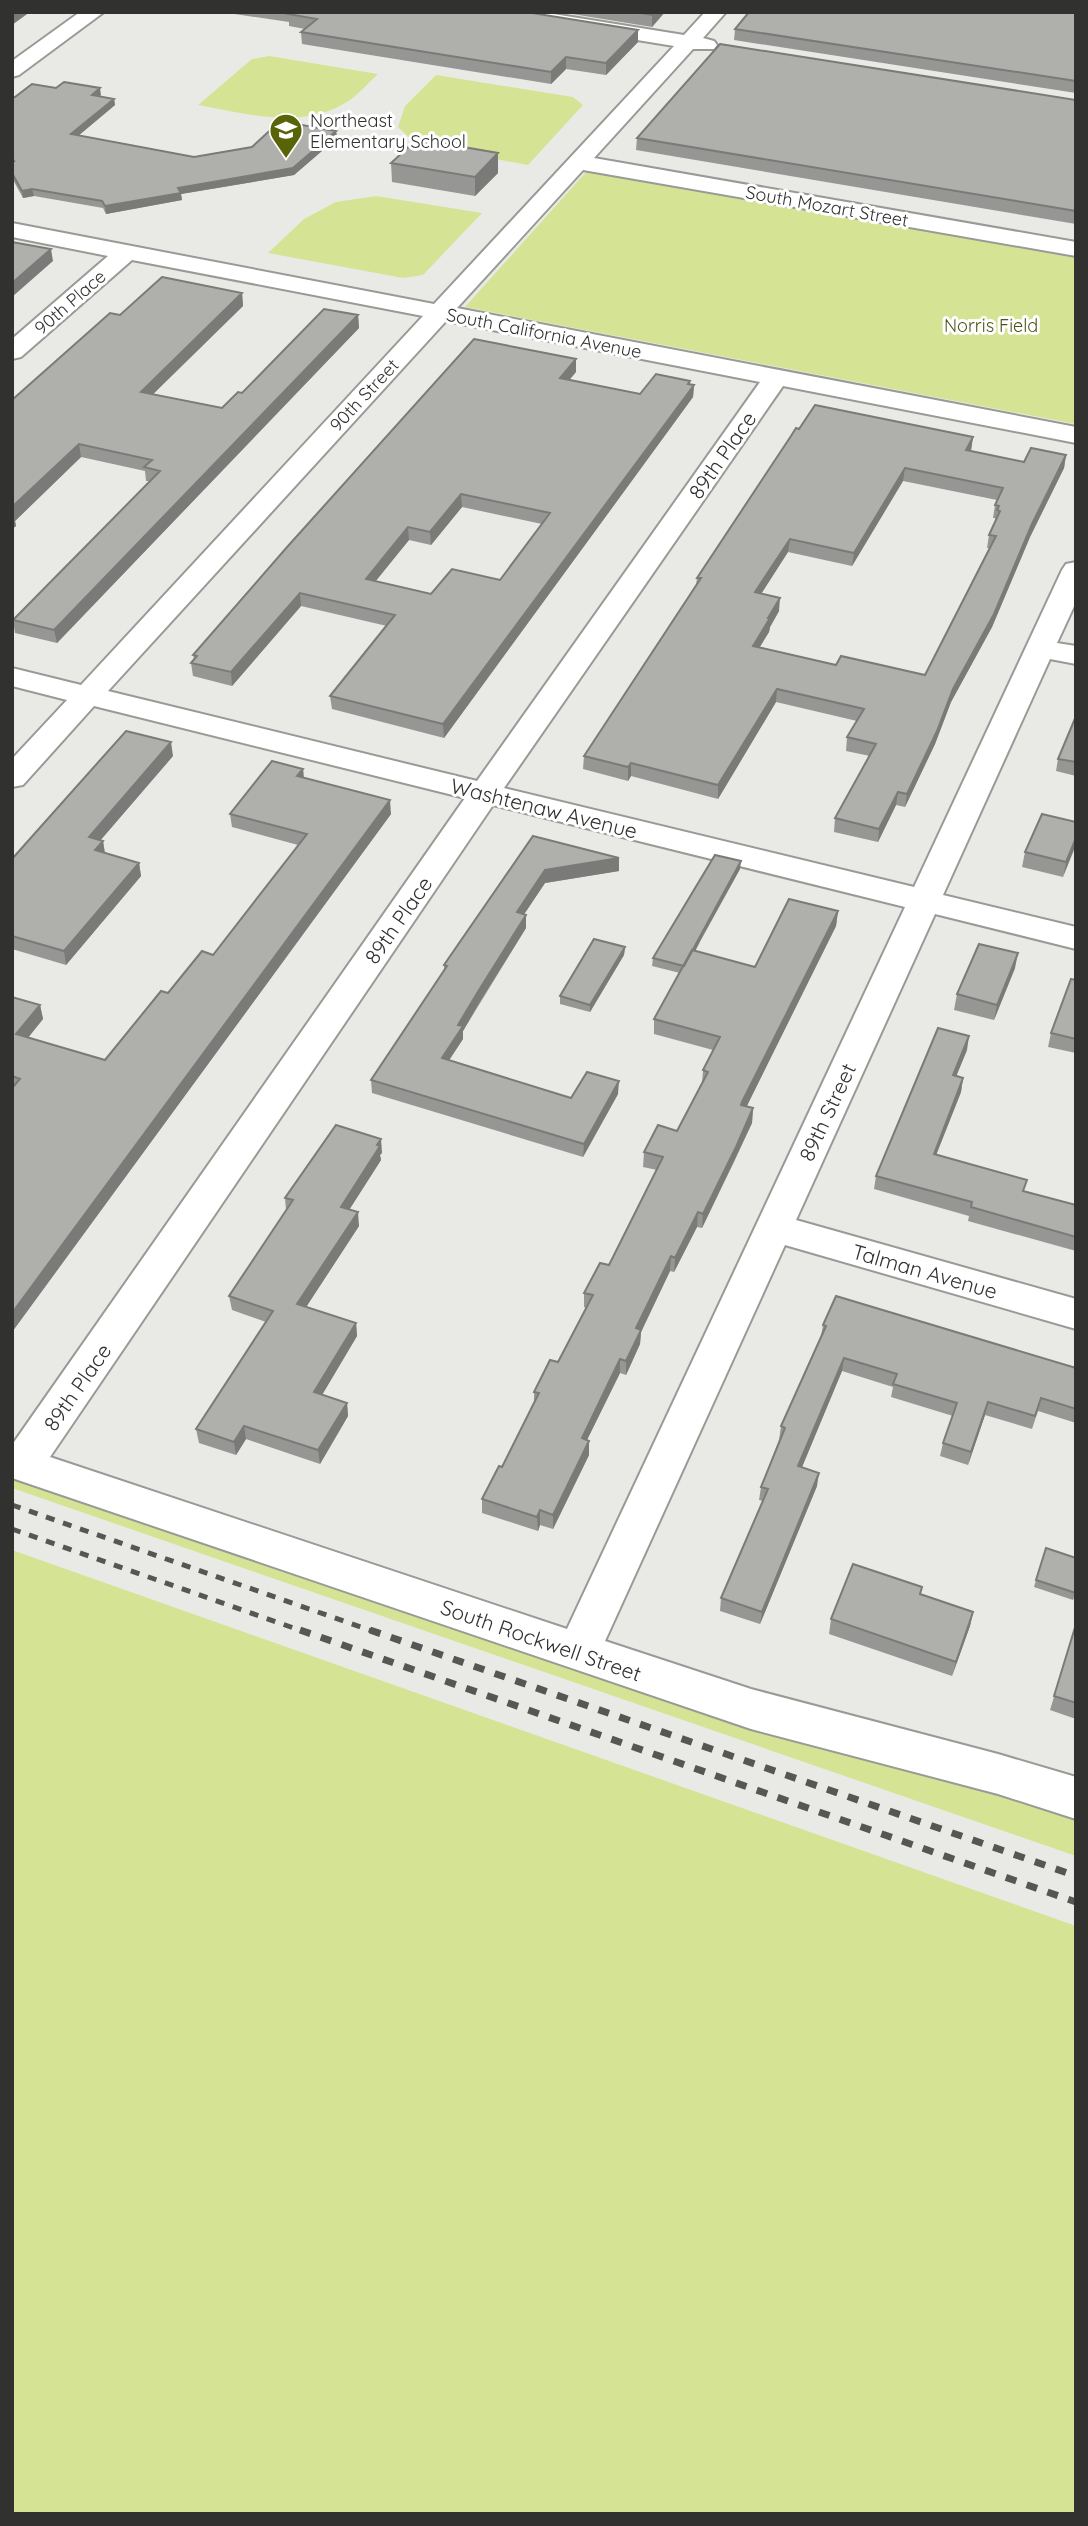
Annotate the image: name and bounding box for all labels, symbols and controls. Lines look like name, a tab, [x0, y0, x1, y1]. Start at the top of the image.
place label: Northeast Elementary School	[310, 109, 466, 153]
school or university icon: Northeast Elementary School	[267, 111, 305, 160]
street label: South Mozart Street	[744, 180, 910, 232]
street label: 90th Place	[30, 265, 110, 339]
street label: South California Avenue	[444, 303, 644, 363]
park label: Norris Field	[944, 314, 1038, 337]
street label: 90th Street	[324, 354, 404, 436]
street label: 89th Place	[682, 406, 762, 504]
street label: Washtenaw Avenue	[448, 772, 640, 844]
street label: 89th Place	[358, 871, 438, 969]
street label: 89th Street	[793, 1059, 861, 1165]
street label: Talman Avenue	[849, 1238, 1001, 1304]
street label: 89th Place	[37, 1338, 117, 1436]
street label: South Rockwell Street	[437, 1593, 645, 1687]

